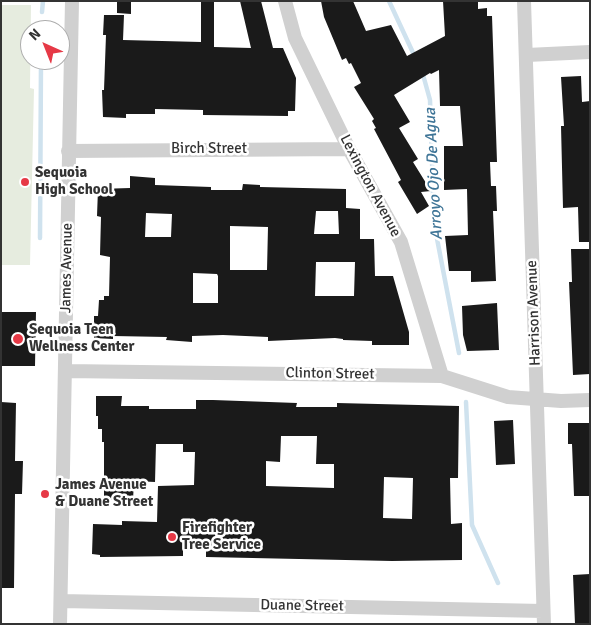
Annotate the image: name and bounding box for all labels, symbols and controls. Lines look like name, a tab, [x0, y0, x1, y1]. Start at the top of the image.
north arrow	[20, 20, 70, 70]
text: N	[26, 25, 44, 44]
water label: Arroyo Ojo De Agua	[421, 107, 447, 241]
street label: Lexington Avenue	[335, 132, 405, 240]
street label: Birch Street	[171, 140, 247, 158]
place label: Sequoia High School	[35, 164, 113, 199]
marker: Sequoia High School	[19, 176, 31, 188]
street label: James Avenue	[57, 223, 77, 313]
street label: Harrison Avenue	[523, 260, 545, 366]
place label: Sequoia Teen Wellness Center	[29, 321, 135, 356]
marker: Sequoia Teen Wellness Center	[11, 332, 25, 346]
street label: Clinton Street	[285, 364, 375, 384]
place label: James Avenue & Duane Street	[55, 476, 153, 511]
marker: James Avenue & Duane Street	[39, 488, 51, 500]
place label: Firefighter Tree Service	[182, 519, 261, 554]
marker: Firefighter Tree Service	[166, 531, 178, 543]
street label: Duane Street	[260, 596, 344, 616]

